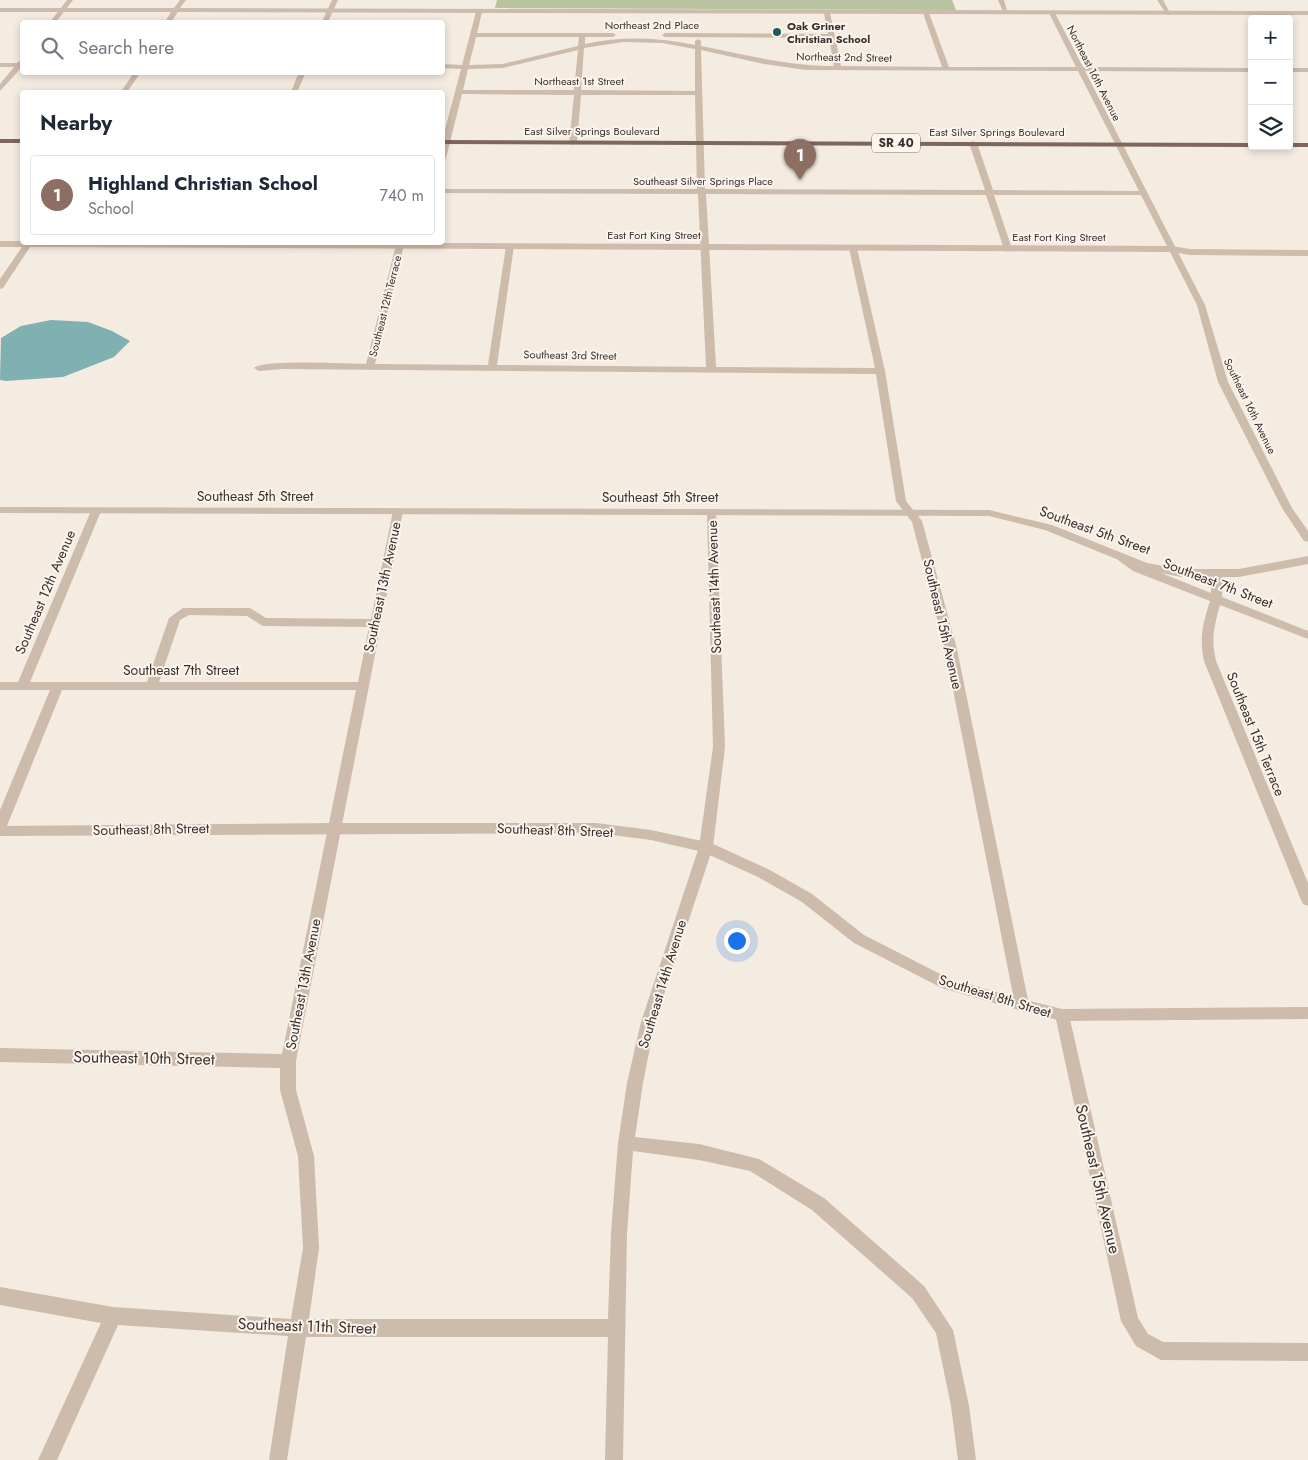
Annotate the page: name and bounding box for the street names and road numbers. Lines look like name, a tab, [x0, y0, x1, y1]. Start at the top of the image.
street label: Northeast 2nd Place	[605, 17, 700, 33]
street label: Northeast 16th Avenue	[1063, 22, 1125, 124]
street label: Northeast 2nd Street	[796, 48, 892, 66]
street label: Northeast 1st Street	[534, 73, 624, 89]
street label: East Silver Springs Boulevard	[524, 123, 660, 139]
street label: East Silver Springs Boulevard	[929, 124, 1065, 140]
road number: SR 40	[872, 134, 920, 152]
street label: Southeast Silver Springs Place	[633, 173, 773, 189]
street label: East Fort King Street	[607, 227, 701, 243]
street label: East Fort King Street	[1012, 229, 1106, 245]
street label: Southeast 12th Terrace	[365, 253, 405, 358]
street label: Southeast 3rd Street	[523, 346, 617, 364]
street label: Southeast 16th Avenue	[1220, 355, 1280, 457]
street label: Southeast 5th Street	[197, 486, 314, 506]
street label: Southeast 5th Street	[602, 487, 719, 507]
street label: Southeast 5th Street	[1037, 501, 1154, 560]
street label: Southeast 13th Avenue	[358, 520, 406, 654]
street label: Southeast 14th Avenue	[702, 520, 726, 654]
street label: Southeast 12th Avenue	[10, 527, 80, 657]
street label: Southeast 7th Street	[1160, 553, 1276, 613]
street label: Southeast 15th Avenue	[918, 557, 968, 691]
street label: Southeast 7th Street	[123, 660, 240, 680]
street label: Southeast 15th Terrace	[1222, 669, 1290, 799]
street label: Southeast 8th Street	[93, 818, 210, 840]
street label: Southeast 8th Street	[496, 818, 614, 842]
street label: Southeast 13th Avenue	[280, 917, 326, 1051]
street label: Southeast 14th Avenue	[633, 917, 691, 1051]
street label: Southeast 8th Street	[936, 969, 1054, 1023]
street label: Southeast 10th Street	[73, 1045, 215, 1071]
street label: Southeast 15th Avenue	[1070, 1102, 1126, 1256]
street label: Southeast 11th Street	[237, 1312, 377, 1340]

